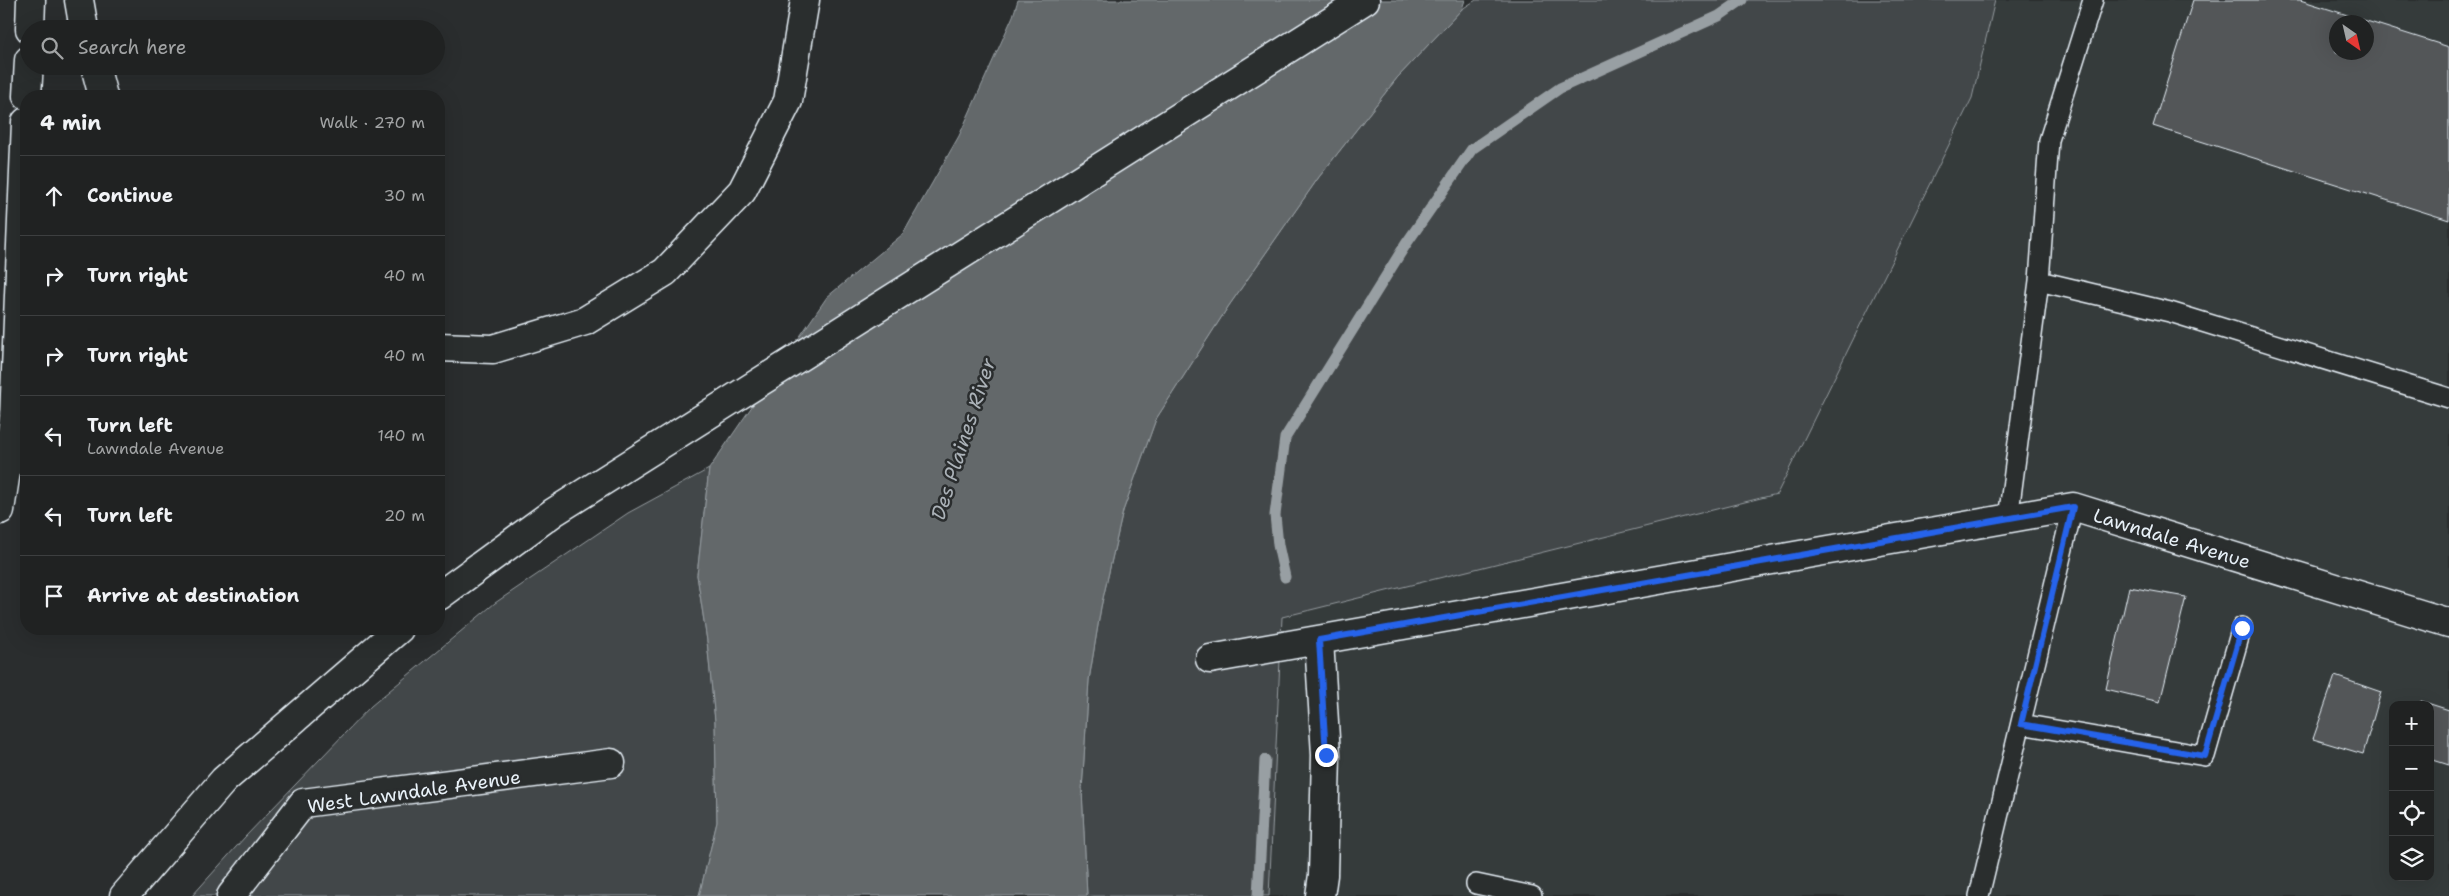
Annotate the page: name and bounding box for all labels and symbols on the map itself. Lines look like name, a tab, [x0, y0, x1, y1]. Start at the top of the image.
north arrow	[2329, 15, 2374, 60]
water label: Des Plaines River	[925, 354, 1002, 523]
street label: Lawndale Avenue	[2090, 503, 2254, 574]
route start	[2231, 617, 2254, 640]
route end	[1315, 744, 1338, 767]
street label: West Lawndale Avenue	[306, 764, 522, 819]

